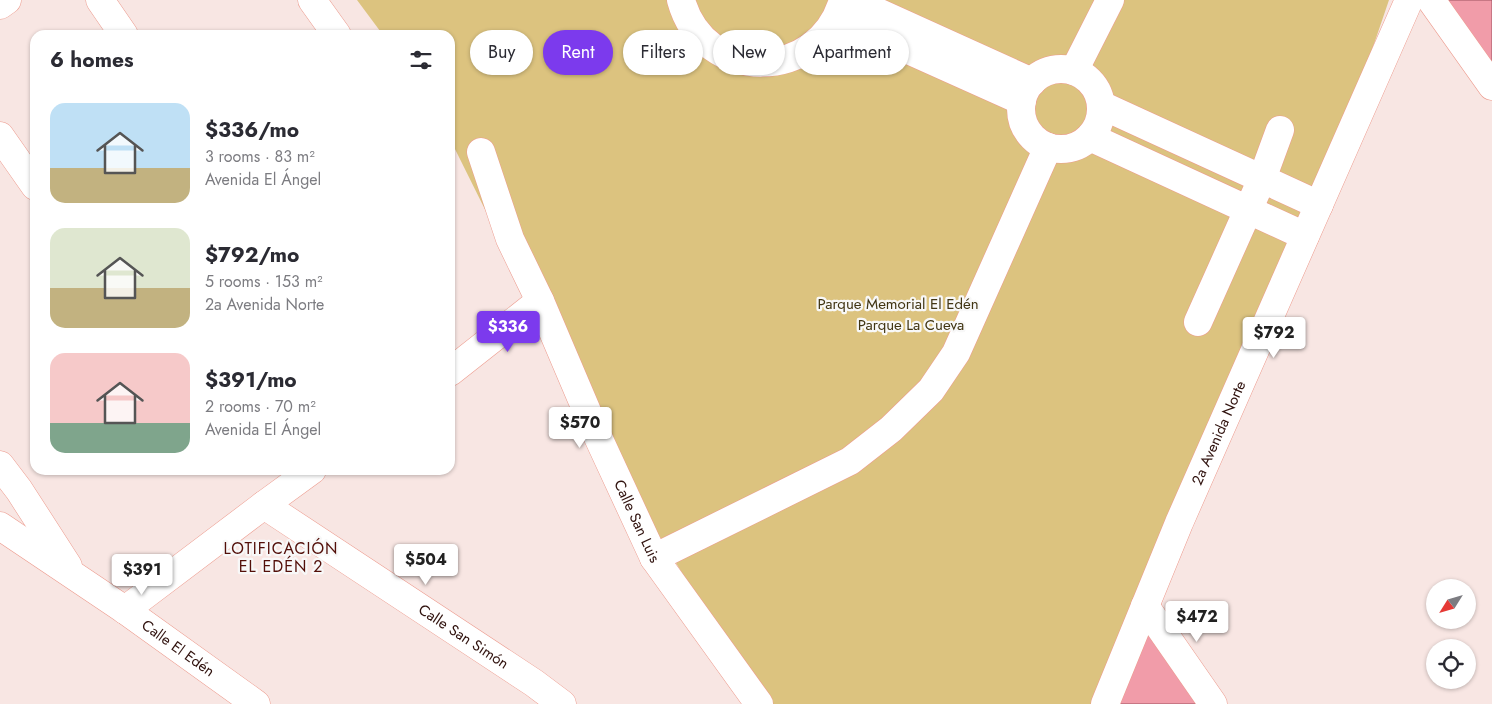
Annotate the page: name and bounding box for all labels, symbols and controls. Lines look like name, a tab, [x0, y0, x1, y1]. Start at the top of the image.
chip: Buy	[470, 30, 533, 75]
chip: Rent	[543, 30, 613, 75]
chip: Filters	[623, 30, 703, 75]
chip: New	[713, 30, 785, 75]
chip: Apartment	[795, 30, 909, 75]
text: 6 homes	[50, 45, 134, 75]
icon: filters	[407, 46, 435, 74]
text: $336/mo	[205, 115, 299, 145]
icon: home	[90, 123, 150, 183]
text: 3 rooms · 83 m²	[205, 145, 315, 168]
text: Avenida El Ángel	[205, 168, 321, 191]
text: $792/mo	[205, 240, 299, 270]
icon: home	[90, 248, 150, 308]
text: 5 rooms · 153 m²	[205, 270, 323, 293]
text: 2a Avenida Norte	[205, 293, 324, 316]
park label: Parque Memorial El Edén	[817, 293, 979, 315]
pin: $336	[478, 310, 538, 353]
park label: Parque La Cueva	[858, 314, 964, 336]
text: $336	[488, 315, 528, 338]
pin: $792	[1244, 316, 1304, 359]
text: $792	[1254, 321, 1294, 344]
text: $391/mo	[205, 365, 297, 395]
icon: home	[90, 373, 150, 433]
street label: 2a Avenida Norte	[1186, 377, 1251, 489]
text: 2 rooms · 70 m²	[205, 395, 316, 418]
pin: $570	[550, 406, 610, 449]
text: $570	[560, 411, 600, 434]
text: Avenida El Ángel	[205, 418, 321, 441]
street label: Calle San Luis	[608, 476, 665, 567]
district label: LOTIFICACIÓN EL EDÉN 2	[224, 537, 338, 578]
pin: $504	[396, 544, 456, 586]
text: $504	[405, 548, 447, 571]
pin: $391	[112, 554, 172, 596]
text: $391	[123, 558, 161, 581]
north arrow	[1426, 579, 1476, 629]
map controls	[1426, 579, 1476, 689]
street label: Calle San Simón	[414, 599, 513, 674]
pin: $472	[1167, 600, 1227, 643]
text: $472	[1176, 605, 1218, 628]
street label: Calle El Edén	[137, 614, 219, 682]
button: locate	[1426, 639, 1476, 689]

